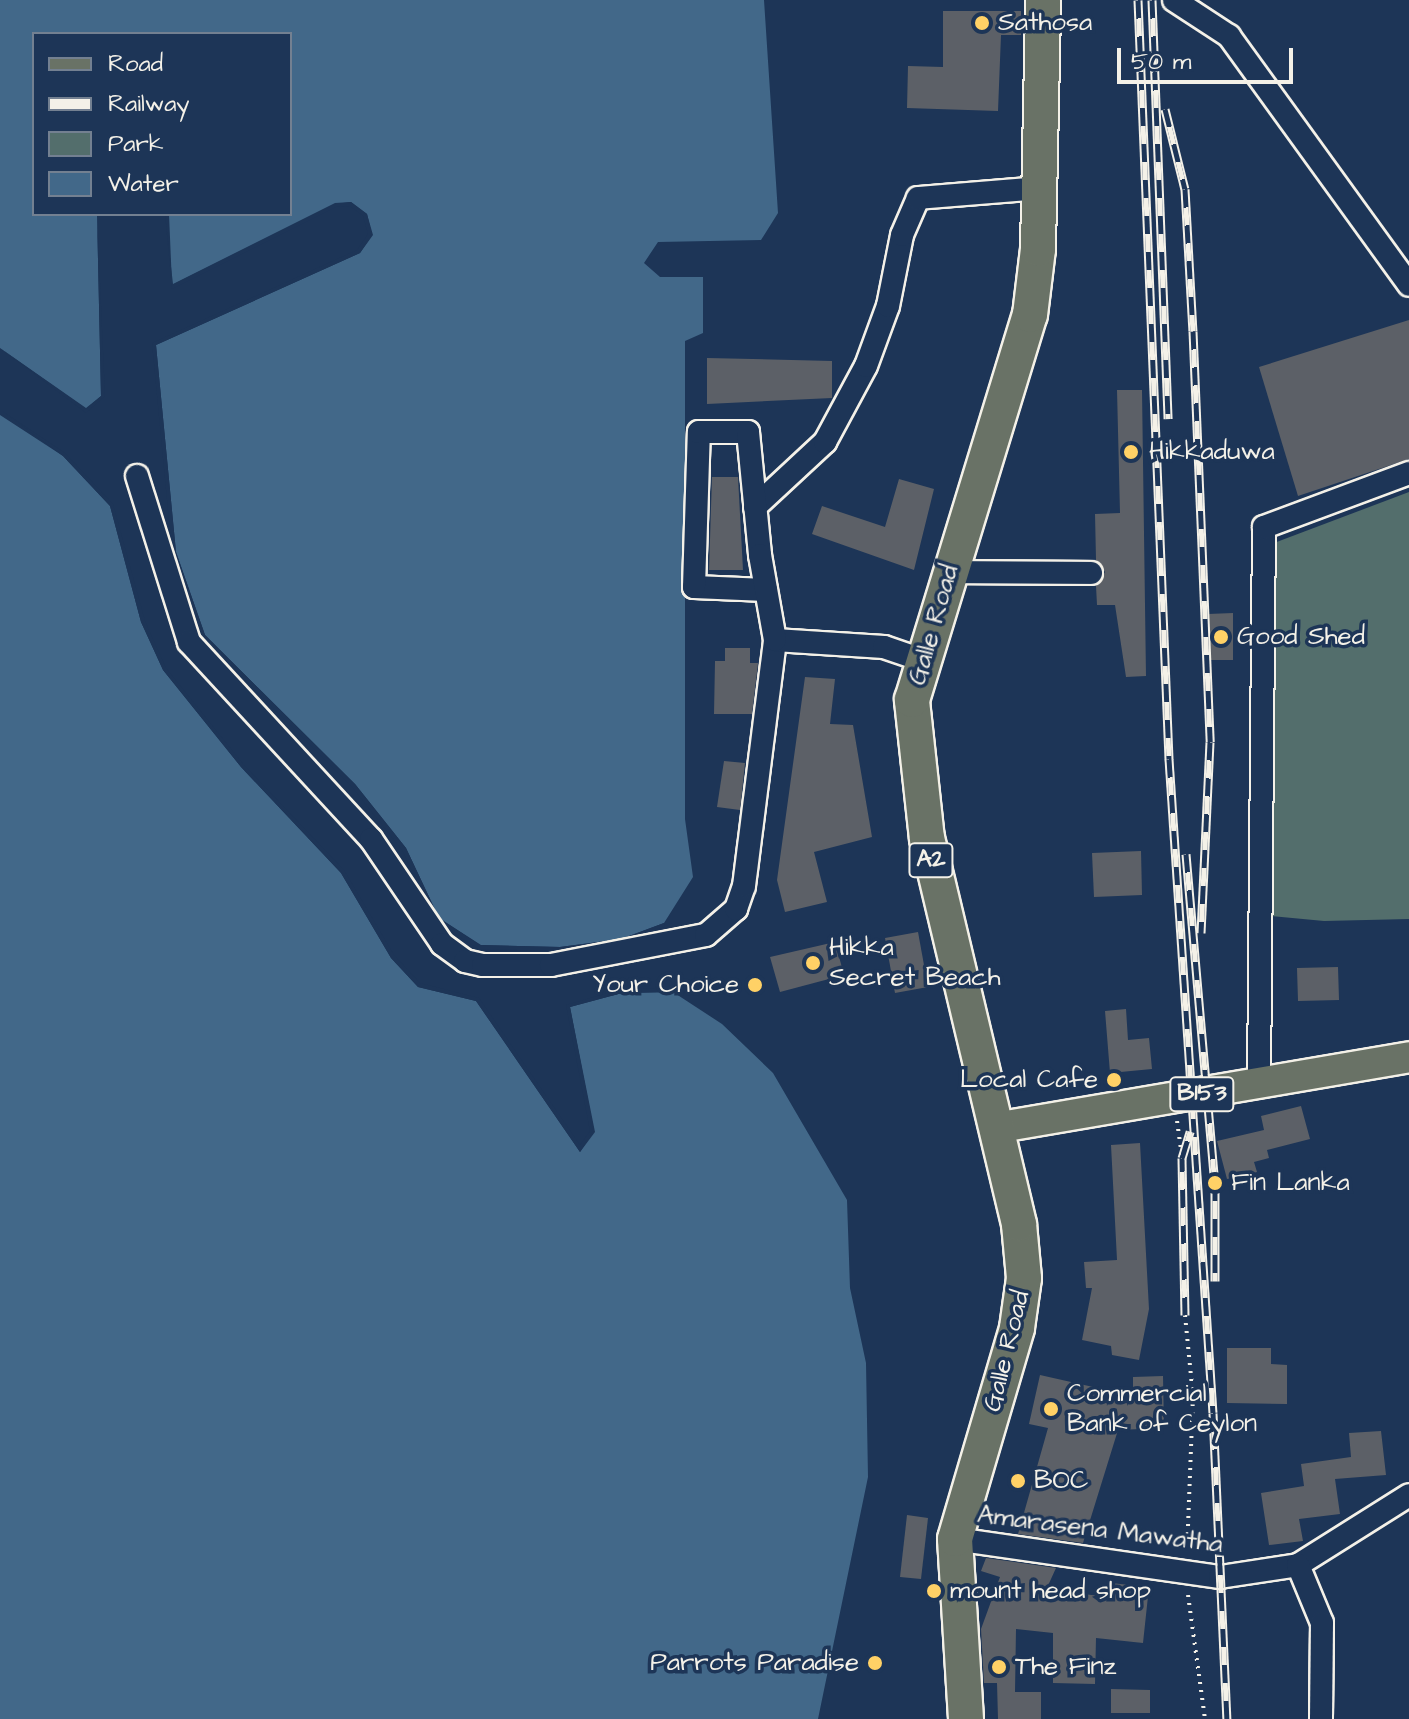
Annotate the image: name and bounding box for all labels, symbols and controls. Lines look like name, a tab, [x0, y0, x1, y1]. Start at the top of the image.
place label: Sathosa	[998, 7, 1092, 39]
marker: Sathosa	[973, 14, 991, 32]
legend	[32, 32, 292, 216]
scale bar	[1121, 32, 1297, 82]
text: 50 m	[1131, 45, 1191, 79]
text: Road	[108, 47, 163, 81]
text: Railway	[108, 87, 190, 121]
text: Park	[108, 127, 164, 161]
text: Water	[108, 167, 179, 201]
place label: Hikkaduwa	[1149, 436, 1275, 468]
marker: Hikkaduwa	[1120, 441, 1142, 463]
street label: Galle Road	[902, 561, 966, 689]
place label: Good Shed	[1237, 621, 1365, 653]
marker: Good Shed	[1212, 628, 1230, 646]
road number: A2	[907, 840, 955, 880]
place label: Hikka Secret Beach	[829, 932, 1001, 994]
marker: Hikka Secret Beach	[804, 954, 822, 972]
place label: Your Choice	[592, 969, 739, 1001]
marker: Your Choice	[746, 976, 764, 994]
place label: Local Cafe	[960, 1064, 1098, 1096]
marker: Local Cafe	[1105, 1071, 1123, 1089]
road number: B153	[1168, 1074, 1236, 1114]
place label: Fin Lanka	[1231, 1167, 1350, 1199]
marker: Fin Lanka	[1206, 1174, 1224, 1192]
street label: Galle Road	[977, 1287, 1037, 1415]
place label: Commercial Bank of Ceylon	[1067, 1378, 1257, 1440]
marker: Commercial Bank of Ceylon	[1042, 1400, 1060, 1418]
place label: BOC	[1034, 1465, 1088, 1497]
marker: BOC	[1009, 1472, 1027, 1490]
street label: Amarasena Mawatha	[975, 1499, 1225, 1561]
place label: mount head shop	[950, 1575, 1151, 1607]
marker: mount head shop	[925, 1582, 943, 1600]
place label: Parrots Paradise	[650, 1647, 859, 1679]
place label: The Finz	[1015, 1651, 1116, 1683]
marker: Parrots Paradise	[866, 1654, 884, 1672]
marker: The Finz	[990, 1658, 1008, 1676]

